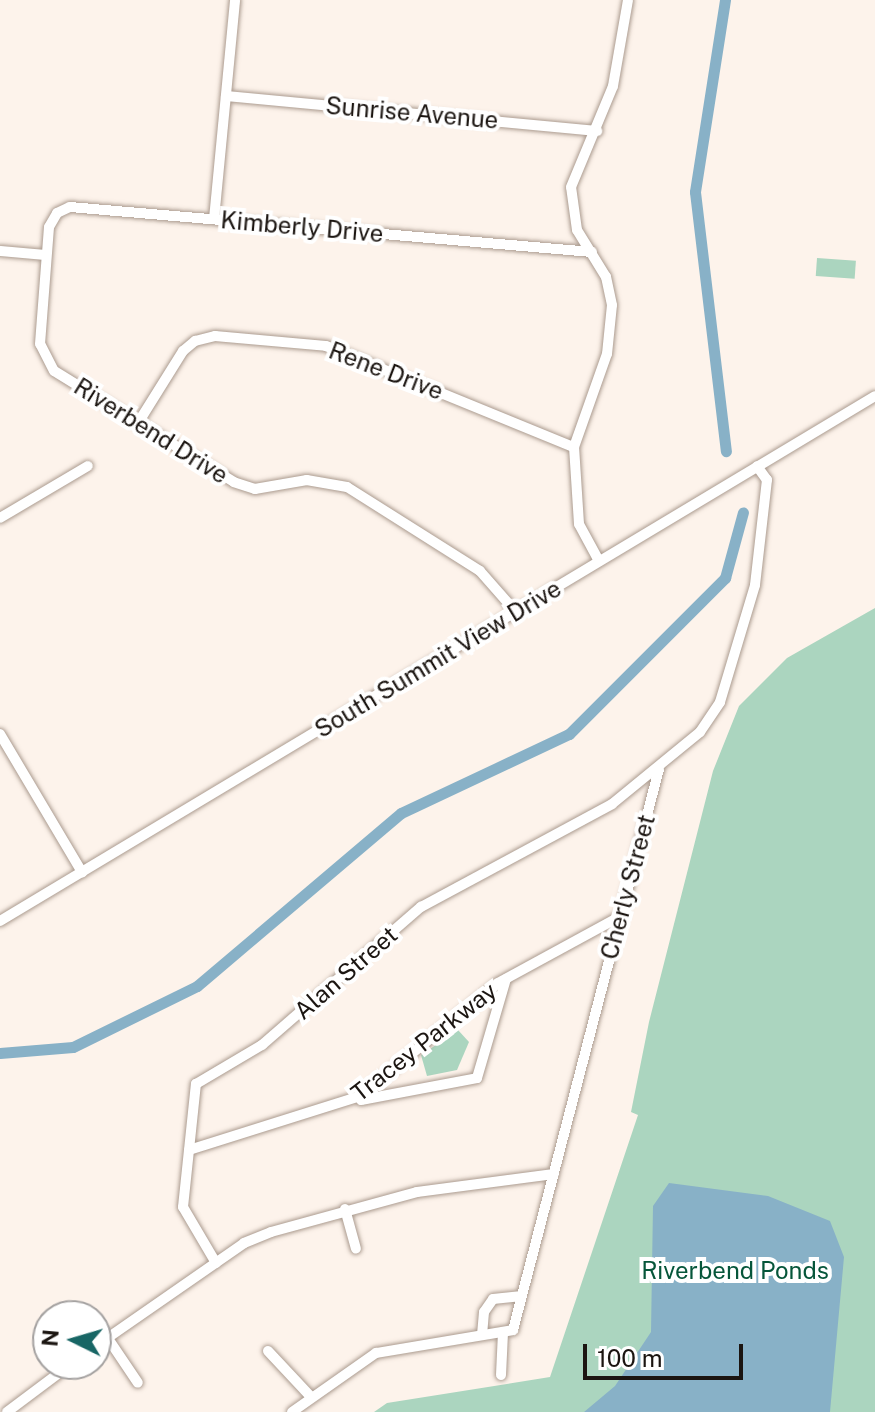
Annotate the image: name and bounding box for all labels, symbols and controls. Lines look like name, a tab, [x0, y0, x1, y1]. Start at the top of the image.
street label: Sunrise Avenue	[324, 91, 500, 135]
street label: Kimberly Drive	[219, 206, 385, 248]
street label: Rene Drive	[325, 336, 447, 406]
street label: Riverbend Drive	[69, 372, 233, 490]
street label: South Summit View Drive	[309, 574, 567, 744]
street label: Cherly Street	[595, 811, 661, 963]
street label: Alan Street	[289, 920, 403, 1026]
street label: Tracey Parkway	[346, 976, 502, 1108]
park label: Riverbend Ponds	[641, 1257, 829, 1285]
north arrow	[32, 1300, 112, 1380]
text: N	[36, 1328, 64, 1348]
scale bar	[587, 1328, 747, 1378]
text: 100 m	[597, 1344, 663, 1372]

